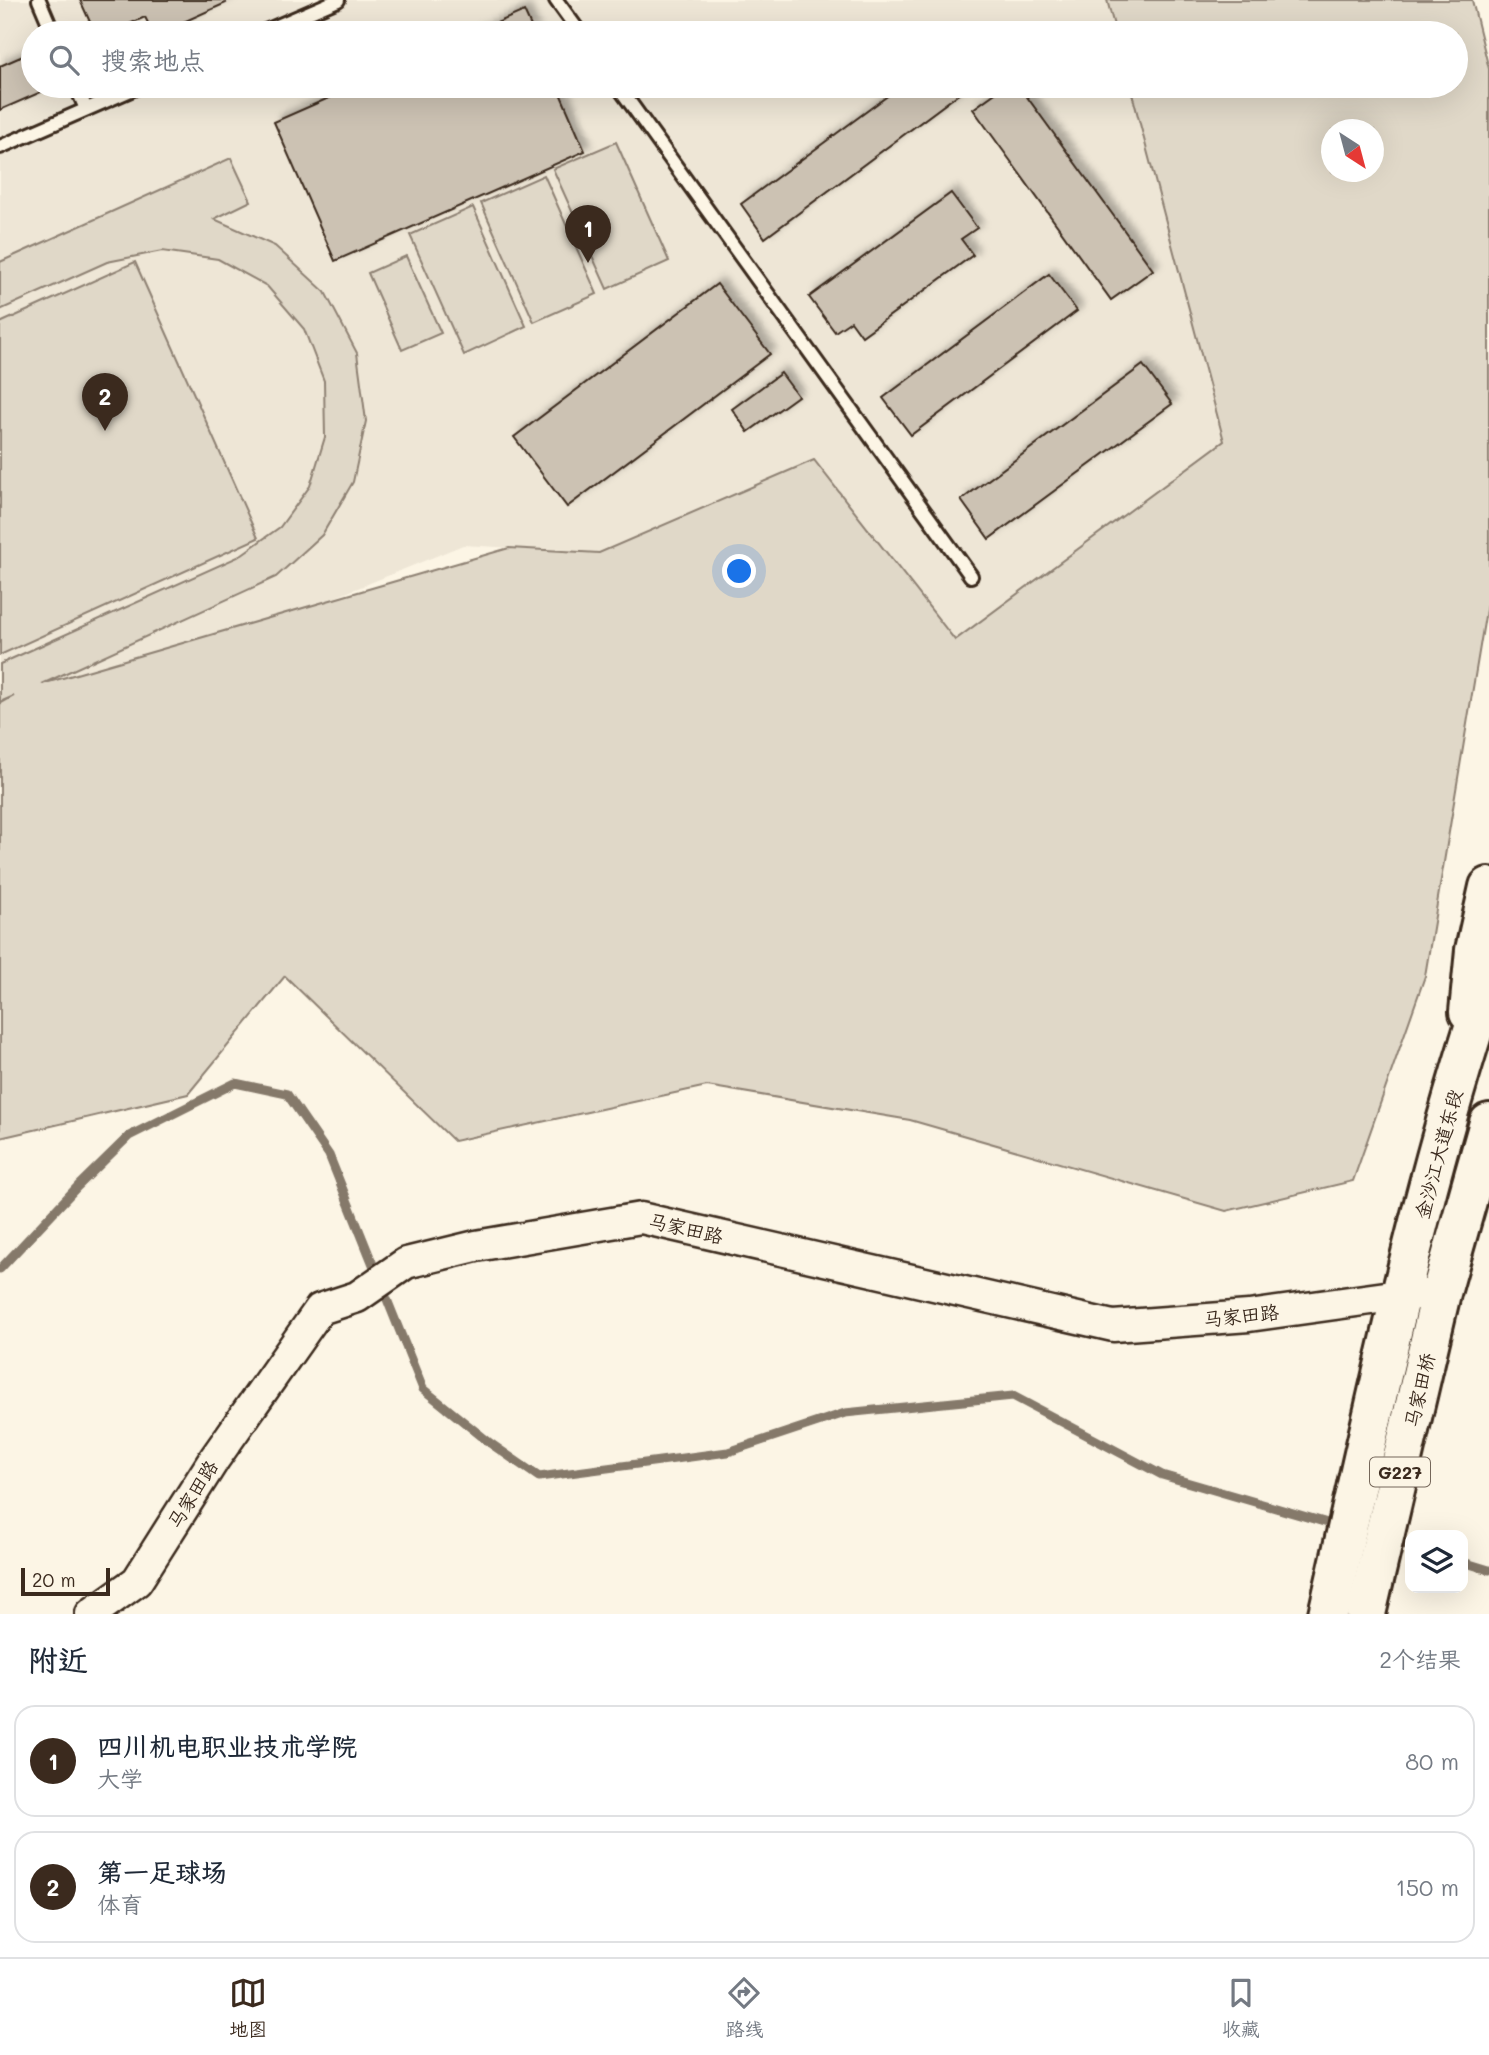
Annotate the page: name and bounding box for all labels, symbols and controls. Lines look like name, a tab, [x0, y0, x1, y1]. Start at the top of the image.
search box	[21, 21, 1468, 98]
icon: search	[45, 41, 83, 79]
text: 搜索地点	[101, 43, 205, 77]
north arrow	[1321, 119, 1384, 182]
pin: 1	[565, 205, 611, 263]
pin: 2	[82, 373, 128, 431]
your location	[722, 554, 756, 588]
street label: 金沙江大道东段	[1409, 1087, 1467, 1221]
street label: 马家田路	[646, 1207, 726, 1249]
street label: 马家田路	[1202, 1299, 1280, 1331]
street label: 马家田桥	[1398, 1350, 1440, 1430]
street label: 马家田路	[161, 1455, 223, 1533]
road number: G227	[1370, 1457, 1430, 1486]
map controls	[1405, 1530, 1468, 1593]
button: layers	[1405, 1530, 1468, 1593]
scale bar	[21, 1565, 110, 1597]
text: 20 m	[32, 1567, 76, 1592]
text: 附近	[28, 1639, 88, 1679]
text: 2个结果	[1379, 1644, 1461, 1674]
text: 四川机电职业技术学院	[97, 1729, 357, 1763]
text: 1	[48, 1746, 58, 1776]
text: 80 m	[1405, 1746, 1459, 1776]
text: 大学	[97, 1763, 143, 1793]
text: 第一足球场	[97, 1855, 227, 1889]
text: 2	[47, 1872, 59, 1902]
text: 150 m	[1395, 1872, 1459, 1902]
text: 体育	[97, 1889, 143, 1919]
tab: 地图	[229, 1974, 267, 2041]
tab: 路线	[725, 1974, 764, 2041]
tab: 收藏	[1222, 1974, 1260, 2041]

